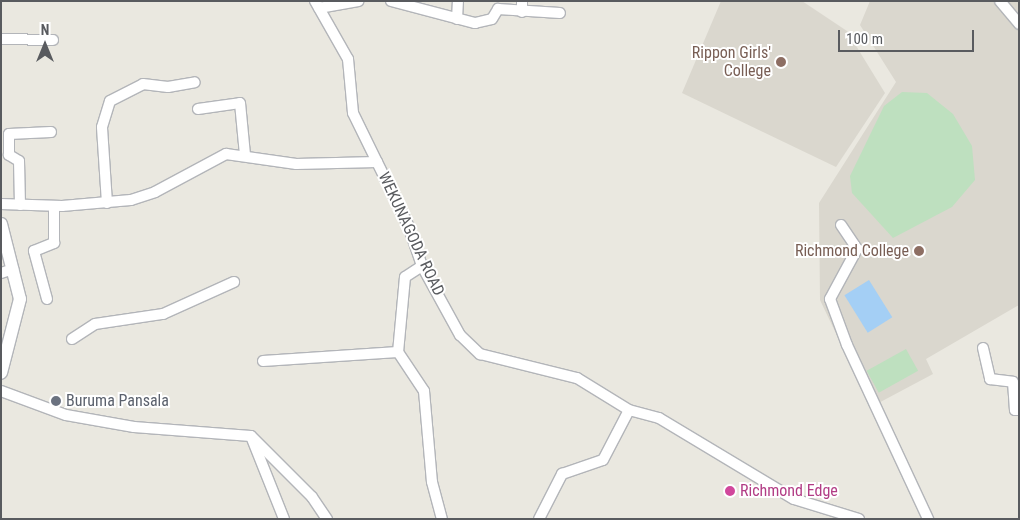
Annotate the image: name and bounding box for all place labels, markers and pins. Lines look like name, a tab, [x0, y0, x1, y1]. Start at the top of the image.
place label: Rippon Girls' College	[692, 43, 771, 81]
marker: Rippon Girls' College	[775, 56, 787, 68]
place label: Richmond College	[795, 241, 909, 261]
marker: Richmond College	[913, 245, 925, 257]
place label: Buruma Pansala	[66, 391, 169, 411]
marker: Buruma Pansala	[50, 395, 62, 407]
place label: Richmond Edge	[740, 481, 838, 501]
marker: Richmond Edge	[724, 485, 736, 497]

